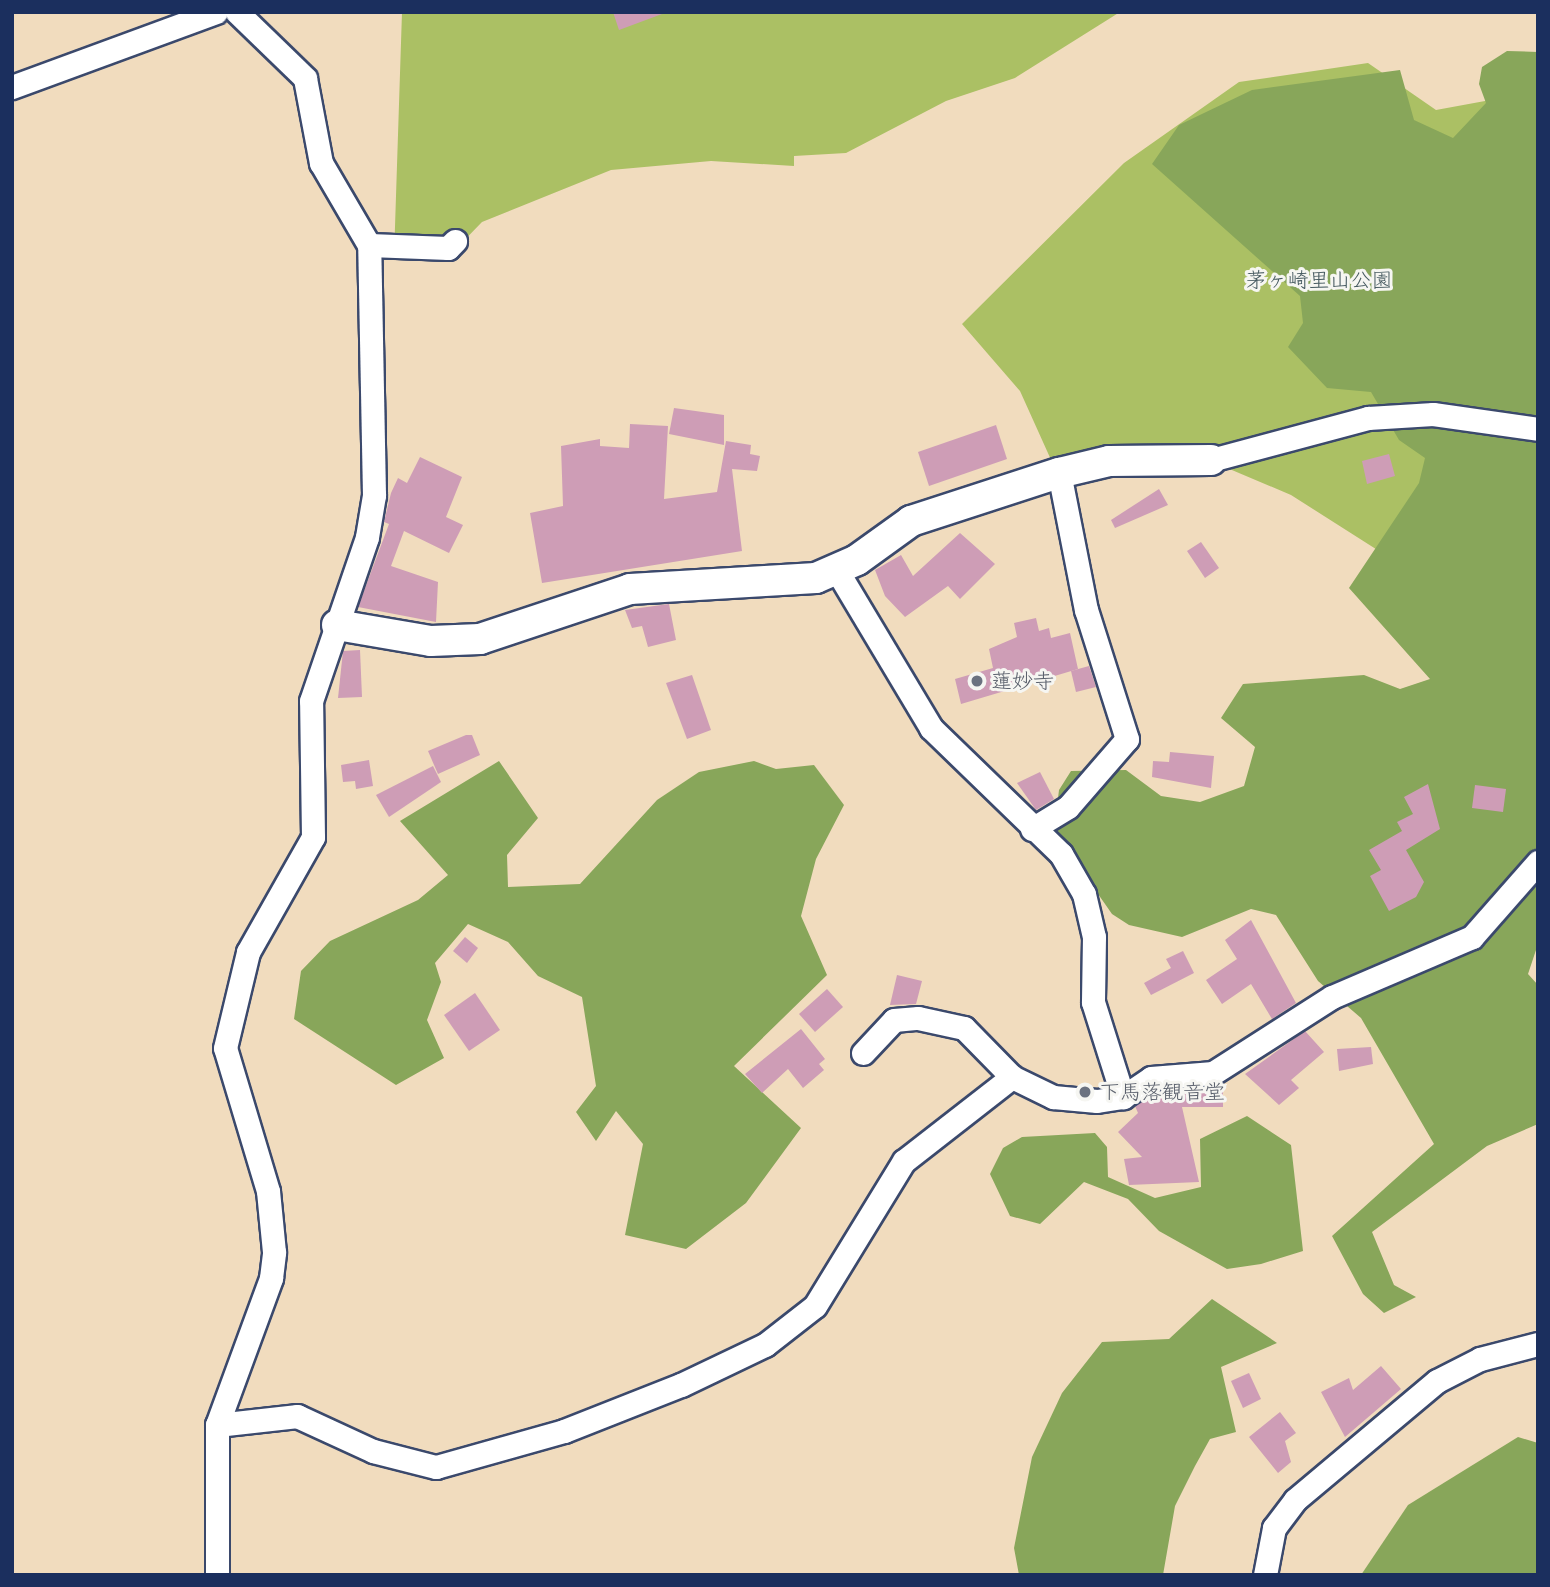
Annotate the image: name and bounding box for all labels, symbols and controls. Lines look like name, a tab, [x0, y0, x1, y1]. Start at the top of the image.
park label: 茅ヶ崎里山公園	[1246, 267, 1392, 293]
place label: 蓮妙寺	[991, 668, 1054, 694]
marker: 蓮妙寺	[969, 673, 985, 689]
place label: 下馬落観音堂	[1099, 1079, 1225, 1105]
marker: 下馬落観音堂	[1077, 1084, 1093, 1100]

